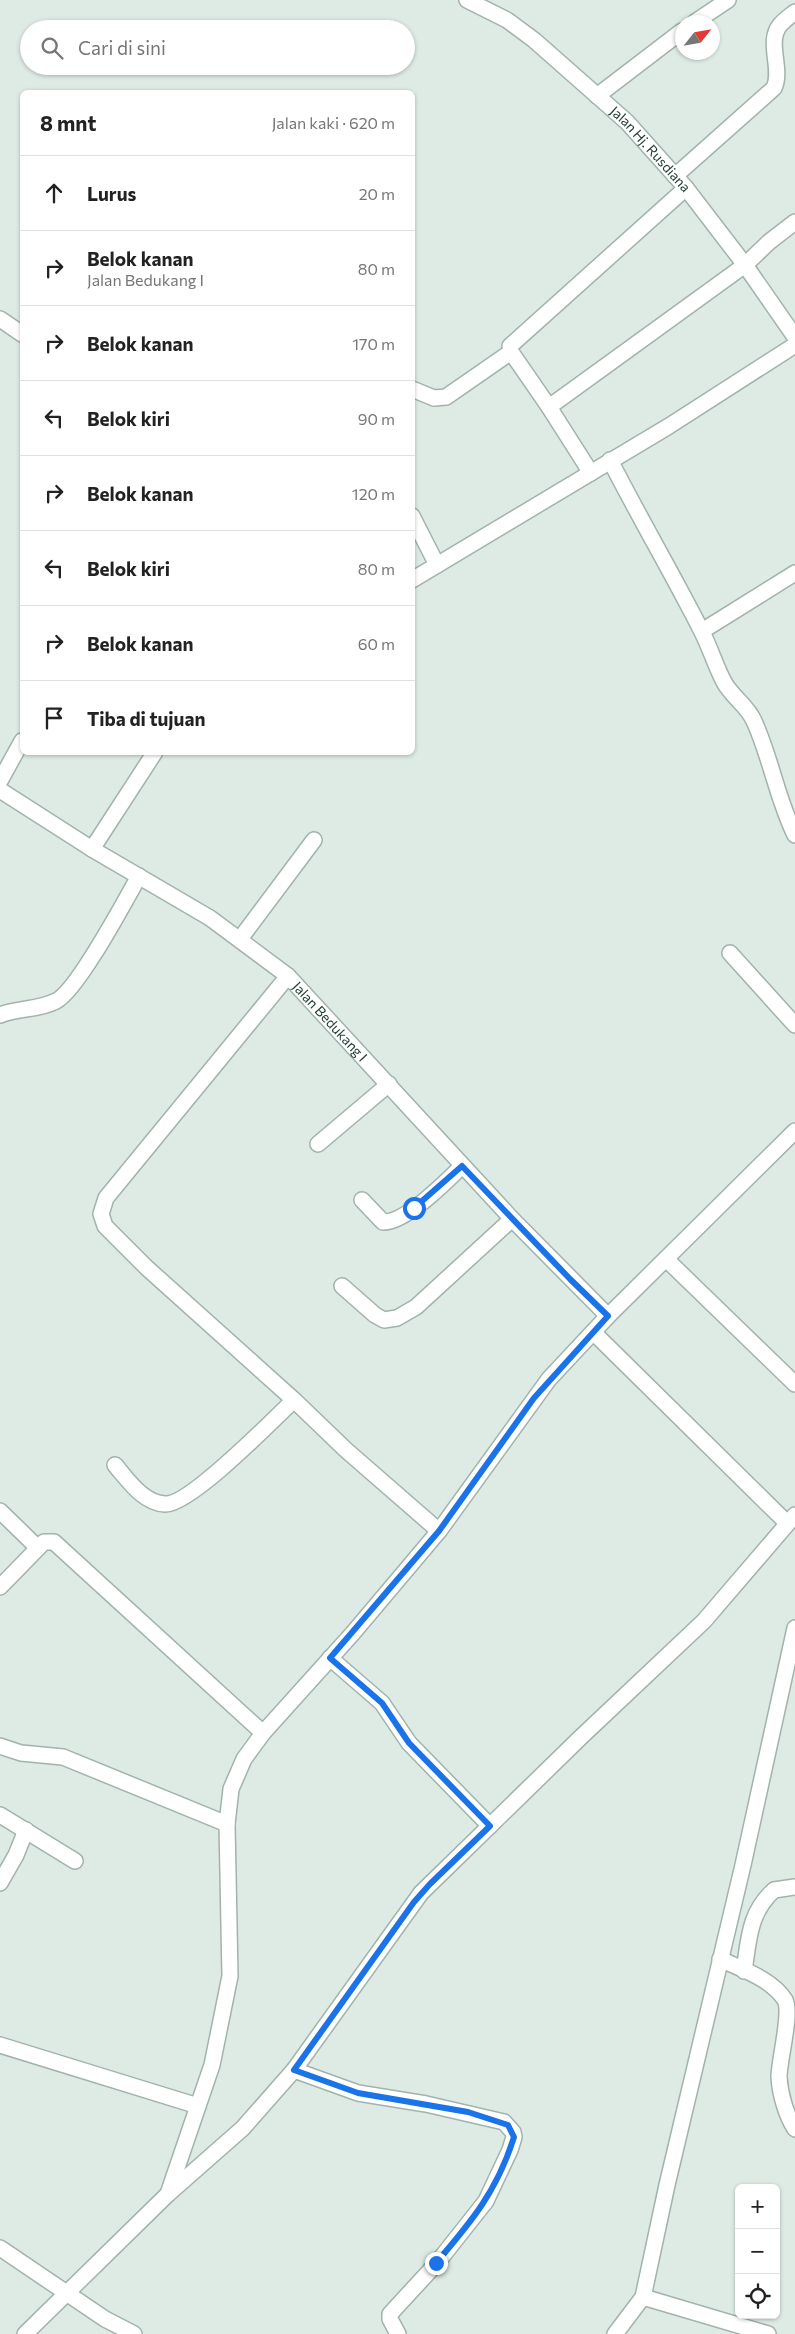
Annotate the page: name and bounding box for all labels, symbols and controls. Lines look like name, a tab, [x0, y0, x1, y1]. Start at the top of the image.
north arrow	[675, 15, 720, 60]
search box	[20, 20, 415, 75]
icon: search	[38, 34, 66, 62]
text: Cari di sini	[78, 36, 166, 59]
street label: Jalan Hj. Rusdiana	[607, 102, 694, 195]
text: 8 mnt	[40, 110, 96, 135]
text: Jalan kaki · 620 m	[272, 113, 395, 132]
icon: ahead	[40, 179, 68, 207]
text: Lurus	[87, 182, 136, 205]
text: 20 m	[359, 184, 395, 203]
text: Belok kanan	[87, 247, 194, 270]
icon: right	[40, 254, 68, 282]
text: 80 m	[358, 259, 395, 278]
text: Jalan Bedukang I	[87, 270, 204, 289]
icon: right	[40, 329, 68, 357]
text: Belok kanan	[87, 332, 194, 355]
text: 170 m	[352, 334, 395, 353]
icon: left	[40, 404, 68, 432]
text: Belok kiri	[87, 407, 170, 430]
text: 90 m	[358, 409, 395, 428]
icon: right	[40, 479, 68, 507]
text: Belok kanan	[87, 482, 194, 505]
text: 120 m	[352, 484, 395, 503]
icon: left	[40, 554, 68, 582]
text: Belok kiri	[87, 557, 170, 580]
text: 80 m	[358, 559, 395, 578]
icon: right	[40, 629, 68, 657]
text: Belok kanan	[87, 632, 194, 655]
text: 60 m	[358, 634, 395, 653]
icon: arrive	[40, 704, 68, 732]
text: Tiba di tujuan	[87, 707, 205, 730]
street label: Jalan Bedukang I	[289, 978, 371, 1065]
route start	[403, 1197, 426, 1220]
map controls	[735, 2184, 780, 2319]
button: +	[735, 2184, 780, 2229]
button: −	[735, 2229, 780, 2274]
route end	[425, 2252, 448, 2275]
button: locate	[735, 2274, 780, 2319]

